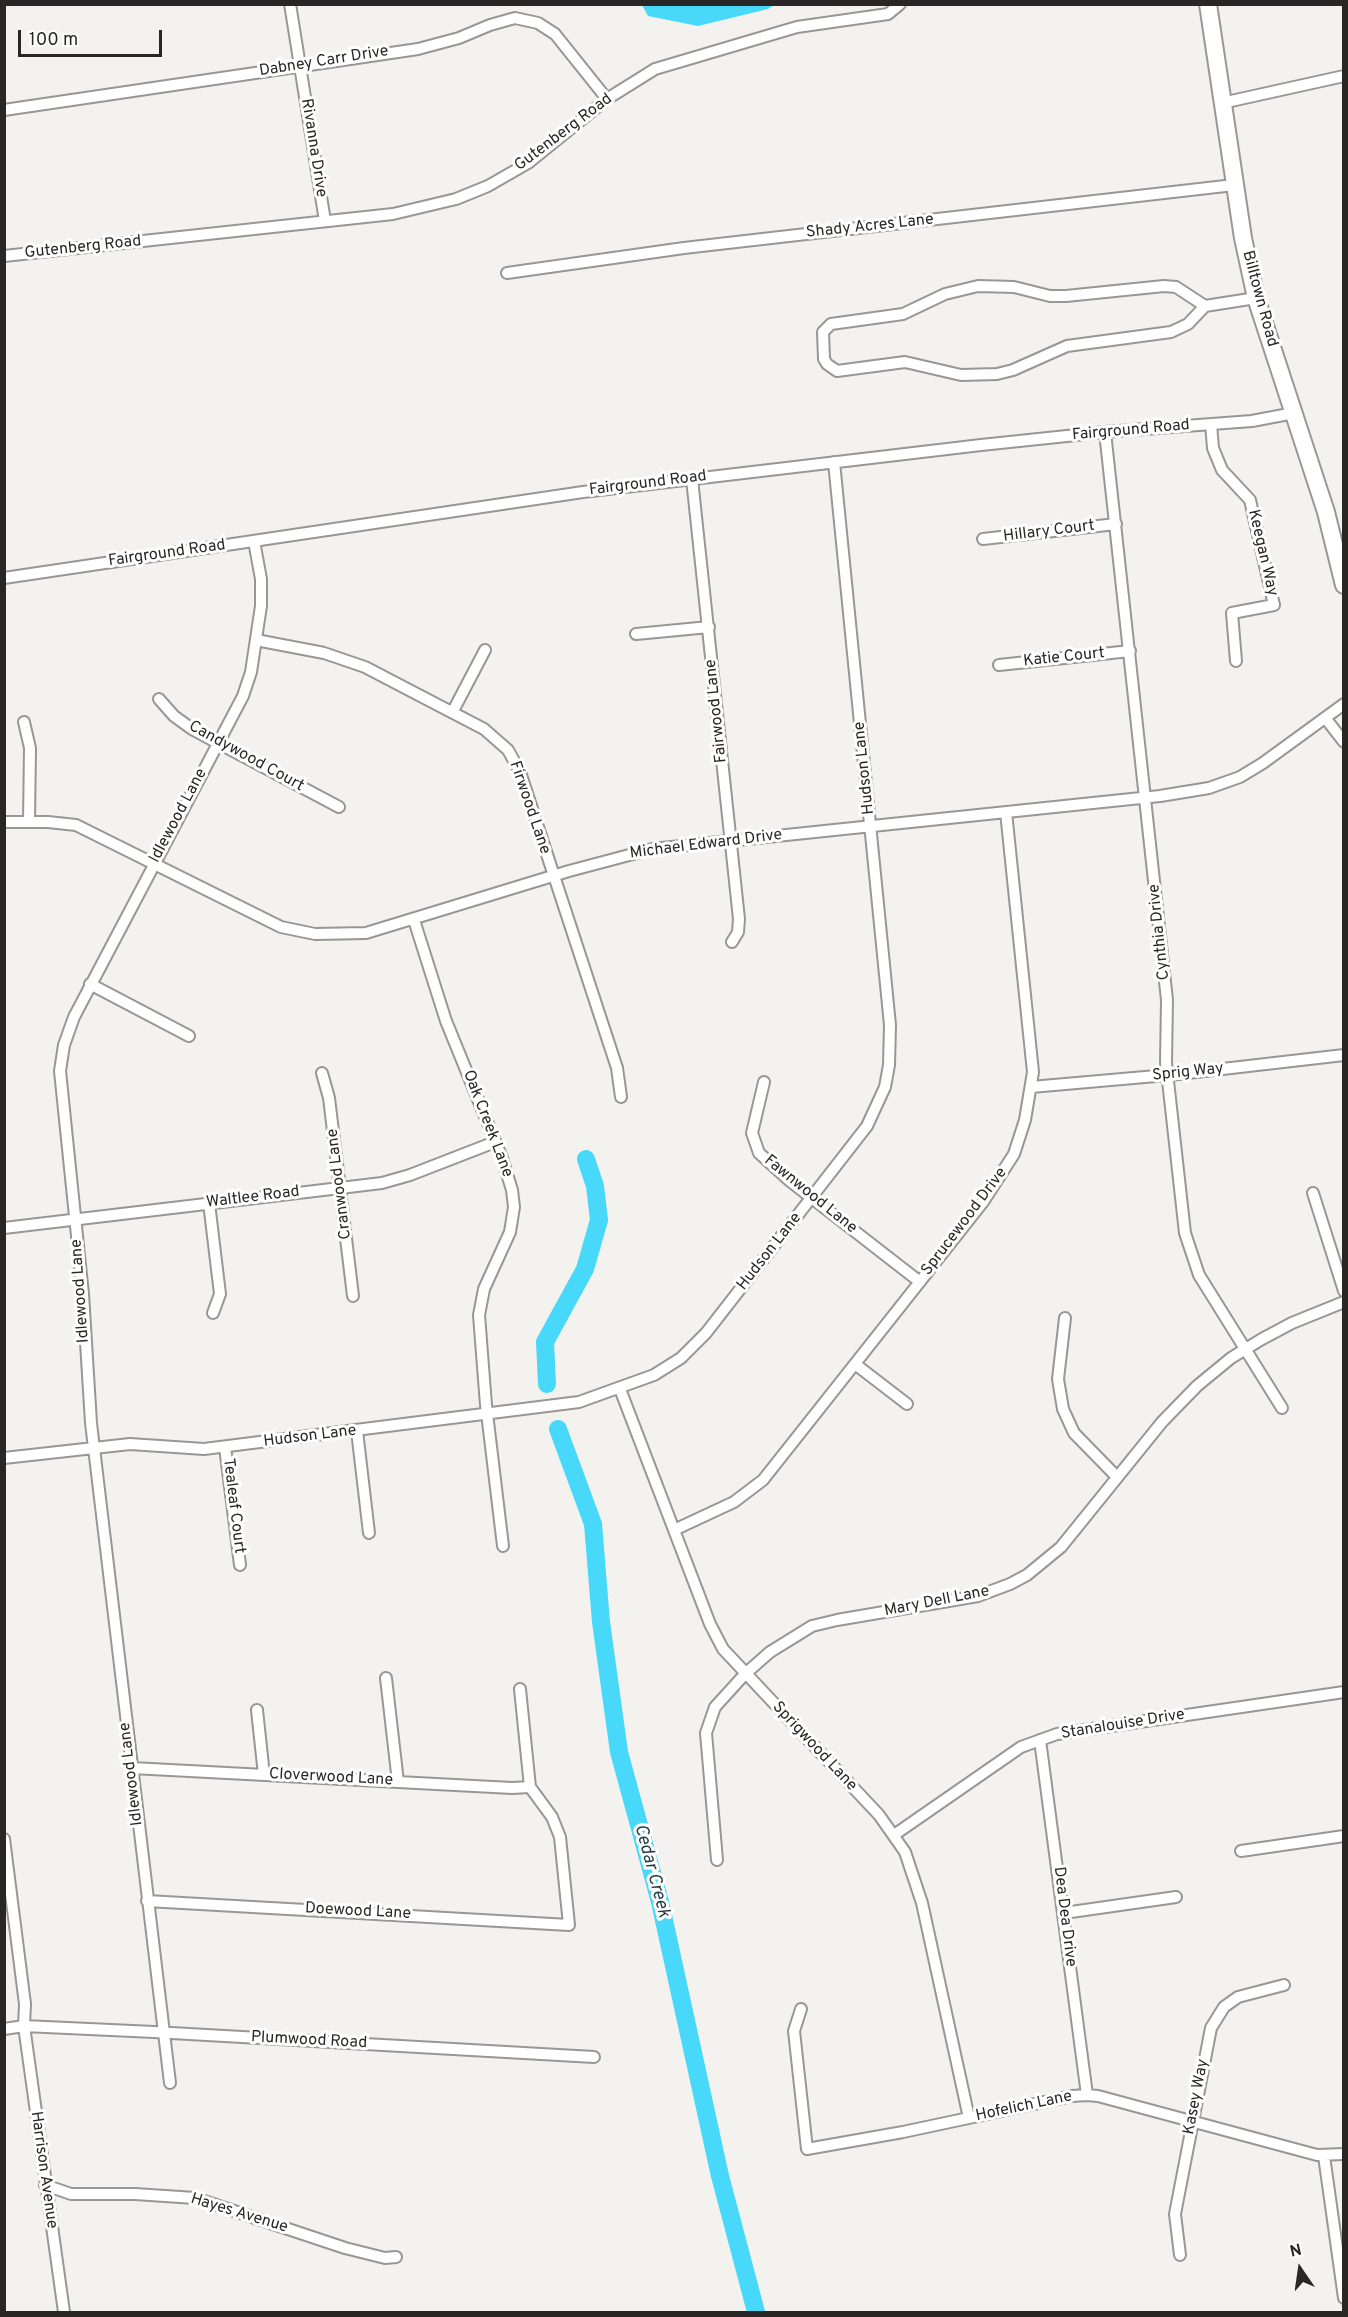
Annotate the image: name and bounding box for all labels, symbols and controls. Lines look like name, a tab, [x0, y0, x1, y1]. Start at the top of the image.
scale bar	[21, 18, 165, 56]
text: 100 m	[29, 29, 78, 52]
street label: Dabney Carr Drive	[258, 42, 390, 82]
street label: Gutenberg Road	[511, 90, 617, 176]
street label: Rivanna Drive	[296, 97, 330, 199]
street label: Shady Acres Lane	[805, 211, 935, 243]
street label: Gutenberg Road	[24, 232, 142, 264]
street label: Billtown Road	[1237, 249, 1281, 349]
street label: Fairground Road	[1071, 416, 1191, 446]
street label: Fairground Road	[588, 467, 708, 501]
street label: Keegan Way	[1243, 508, 1281, 598]
street label: Hillary Court	[1002, 517, 1096, 547]
street label: Fairground Road	[107, 536, 227, 572]
street label: Katie Court	[1022, 644, 1106, 672]
street label: Fairwood Lane	[702, 658, 732, 764]
street label: Candywood Court	[185, 717, 307, 797]
street label: Hudson Lane	[851, 721, 879, 815]
street label: Firwood Lane	[504, 759, 554, 857]
street label: Idlewood Lane	[146, 766, 212, 866]
street label: Michael Edward Drive	[629, 826, 783, 864]
street label: Cynthia Drive	[1145, 883, 1175, 981]
street label: Sprig Way	[1151, 1060, 1225, 1086]
street label: Oak Creek Lane	[458, 1068, 516, 1180]
street label: Cranwood Lane	[324, 1127, 356, 1241]
street label: Fawnwood Lane	[760, 1152, 860, 1238]
street label: Sprucewood Drive	[918, 1164, 1012, 1280]
street label: Waltlee Road	[205, 1183, 301, 1213]
street label: Hudson Lane	[734, 1209, 806, 1295]
street label: Idlewood Lane	[68, 1238, 94, 1344]
street label: Hudson Lane	[262, 1422, 358, 1452]
street label: Tealeaf Court	[218, 1457, 248, 1555]
street label: Mary Dell Lane	[883, 1582, 991, 1622]
street label: Sprigwood Lane	[768, 1698, 860, 1796]
street label: Stanalouise Drive	[1060, 1706, 1186, 1744]
street label: Idlewood Lane	[116, 1721, 148, 1827]
street label: Cloverwood Lane	[268, 1765, 394, 1791]
water label: Cedar Creek	[628, 1822, 674, 1920]
street label: Dea Dea Drive	[1048, 1866, 1080, 1968]
street label: Doewood Lane	[304, 1900, 412, 1924]
street label: Plumwood Road	[250, 2028, 368, 2054]
street label: Kasey Way	[1180, 2058, 1214, 2136]
street label: Hofelich Lane	[974, 2087, 1074, 2127]
street label: Harrison Avenue	[25, 2110, 61, 2230]
street label: Hayes Avenue	[188, 2190, 290, 2238]
north arrow	[1270, 2239, 1330, 2299]
text: N	[1288, 2240, 1304, 2262]

